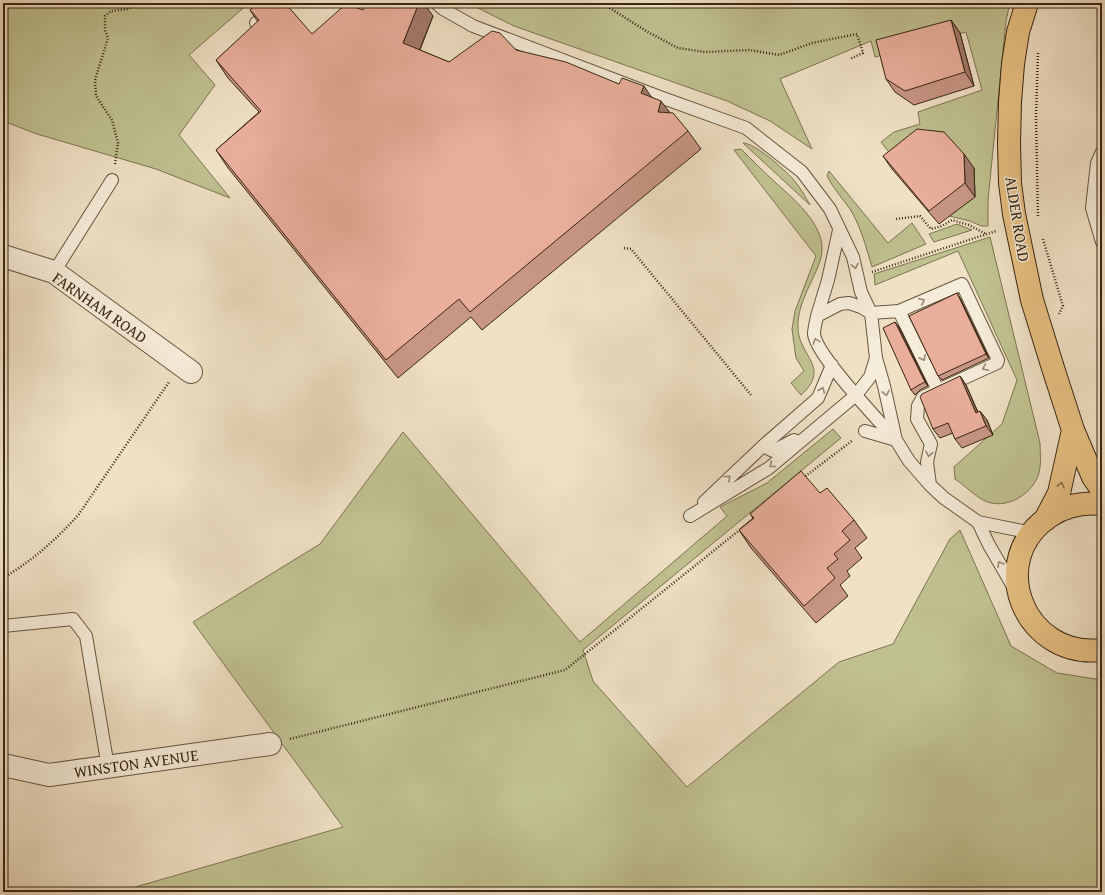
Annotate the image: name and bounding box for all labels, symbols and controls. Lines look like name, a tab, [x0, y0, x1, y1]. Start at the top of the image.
street label: ALDER ROAD	[999, 175, 1037, 264]
one-way arrow	[851, 262, 859, 269]
street label: FARNHAM ROAD	[48, 265, 153, 349]
one-way arrow	[918, 297, 925, 305]
one-way arrow	[813, 338, 821, 345]
one-way arrow	[918, 354, 926, 361]
one-way arrow	[981, 363, 989, 371]
one-way arrow	[817, 386, 825, 393]
one-way arrow	[881, 390, 889, 396]
one-way arrow	[925, 451, 934, 457]
one-way arrow	[769, 460, 777, 467]
one-way arrow	[723, 476, 730, 483]
one-way arrow	[1057, 481, 1065, 488]
one-way arrow	[998, 561, 1005, 568]
street label: WINSTON AVENUE	[72, 742, 200, 784]

